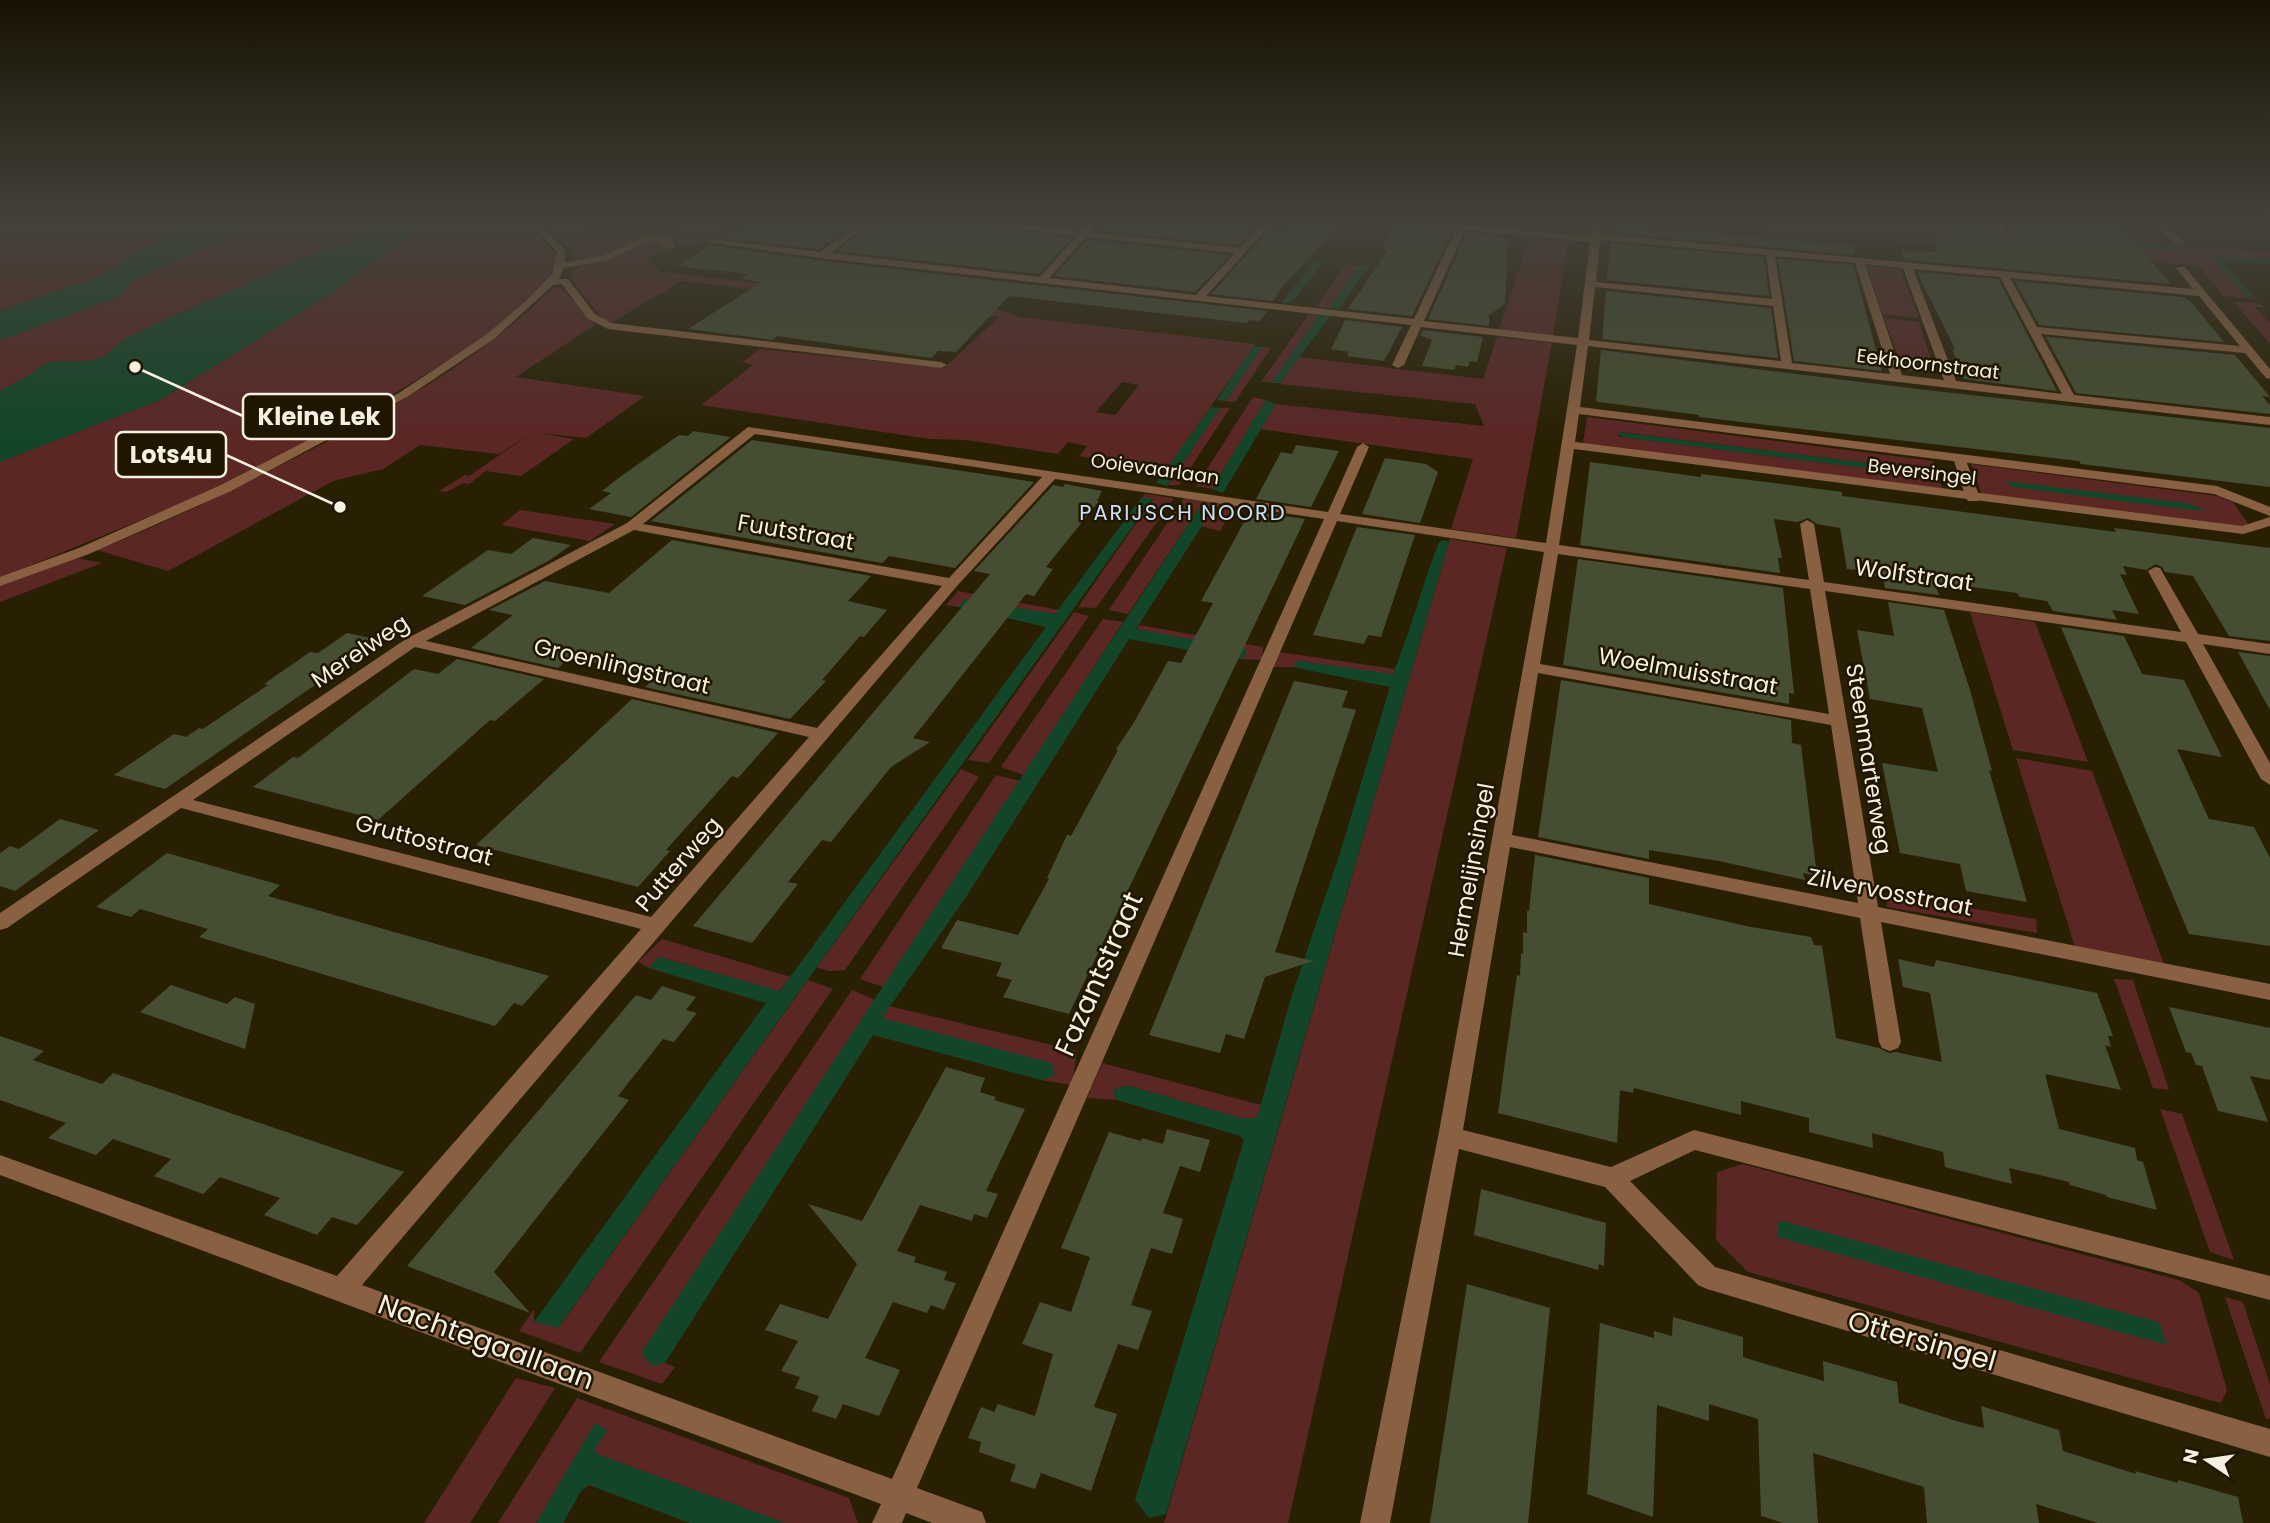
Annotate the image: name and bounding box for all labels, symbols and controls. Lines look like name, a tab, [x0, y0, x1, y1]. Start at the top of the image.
street label: Eekhoornstraat	[1855, 342, 2001, 386]
callout: Kleine Lek	[243, 394, 394, 439]
text: Kleine Lek	[258, 400, 381, 433]
callout: Lots4u	[116, 432, 226, 477]
text: Lots4u	[130, 438, 212, 471]
street label: Ooievaarlaan	[1089, 447, 1221, 491]
street label: Beversingel	[1866, 452, 1978, 492]
district label: PARIJSCH NOORD	[1079, 498, 1287, 527]
street label: Fuutstraat	[735, 506, 857, 558]
street label: Wolfstraat	[1853, 551, 1975, 599]
street label: Merelweg	[305, 607, 415, 695]
street label: Groenlingstraat	[531, 630, 713, 702]
street label: Woelmuisstraat	[1596, 639, 1780, 703]
street label: Steenmarterweg	[1838, 661, 1900, 857]
street label: Hermelijnsingel	[1440, 780, 1502, 960]
street label: Gruttostraat	[352, 806, 496, 874]
street label: Putterweg	[628, 810, 728, 918]
street label: Zilvervosstraat	[1805, 860, 1975, 924]
street label: Fazantstraat	[1045, 886, 1153, 1062]
street label: Nachtegaallaan	[372, 1285, 600, 1399]
street label: Ottersingel	[1843, 1301, 2001, 1381]
north arrow	[2172, 1425, 2242, 1495]
text: N	[2176, 1446, 2206, 1466]

